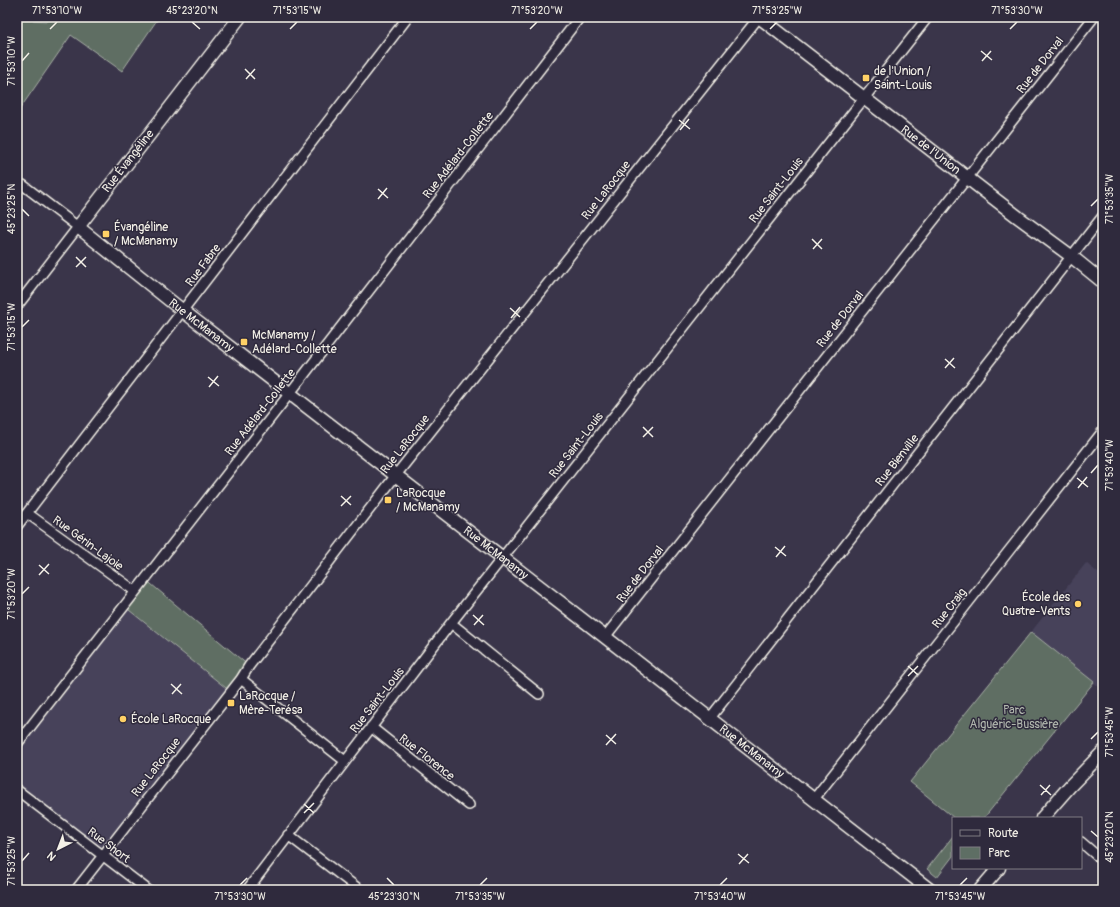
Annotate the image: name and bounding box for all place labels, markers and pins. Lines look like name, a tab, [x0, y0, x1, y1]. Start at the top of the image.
place label: de l'Union / Saint-Louis	[874, 64, 933, 93]
marker: de l'Union / Saint-Louis	[861, 73, 871, 83]
place label: Évangéline / McManamy	[114, 219, 178, 249]
marker: Évangéline / McManamy	[101, 229, 111, 239]
place label: McManamy / Adélard-Collette	[252, 328, 337, 357]
marker: McManamy / Adélard-Collette	[239, 337, 249, 347]
place label: LaRocque / McManamy	[396, 486, 460, 515]
marker: LaRocque / McManamy	[383, 495, 393, 505]
place label: École des Quatre-Vents	[1002, 589, 1071, 619]
marker: École des Quatre-Vents	[1073, 599, 1083, 609]
place label: LaRocque / Mère-Terésa	[239, 689, 303, 718]
marker: LaRocque / Mère-Terésa	[226, 698, 236, 708]
place label: École LaRocque	[131, 711, 211, 727]
marker: École LaRocque	[118, 714, 128, 724]

